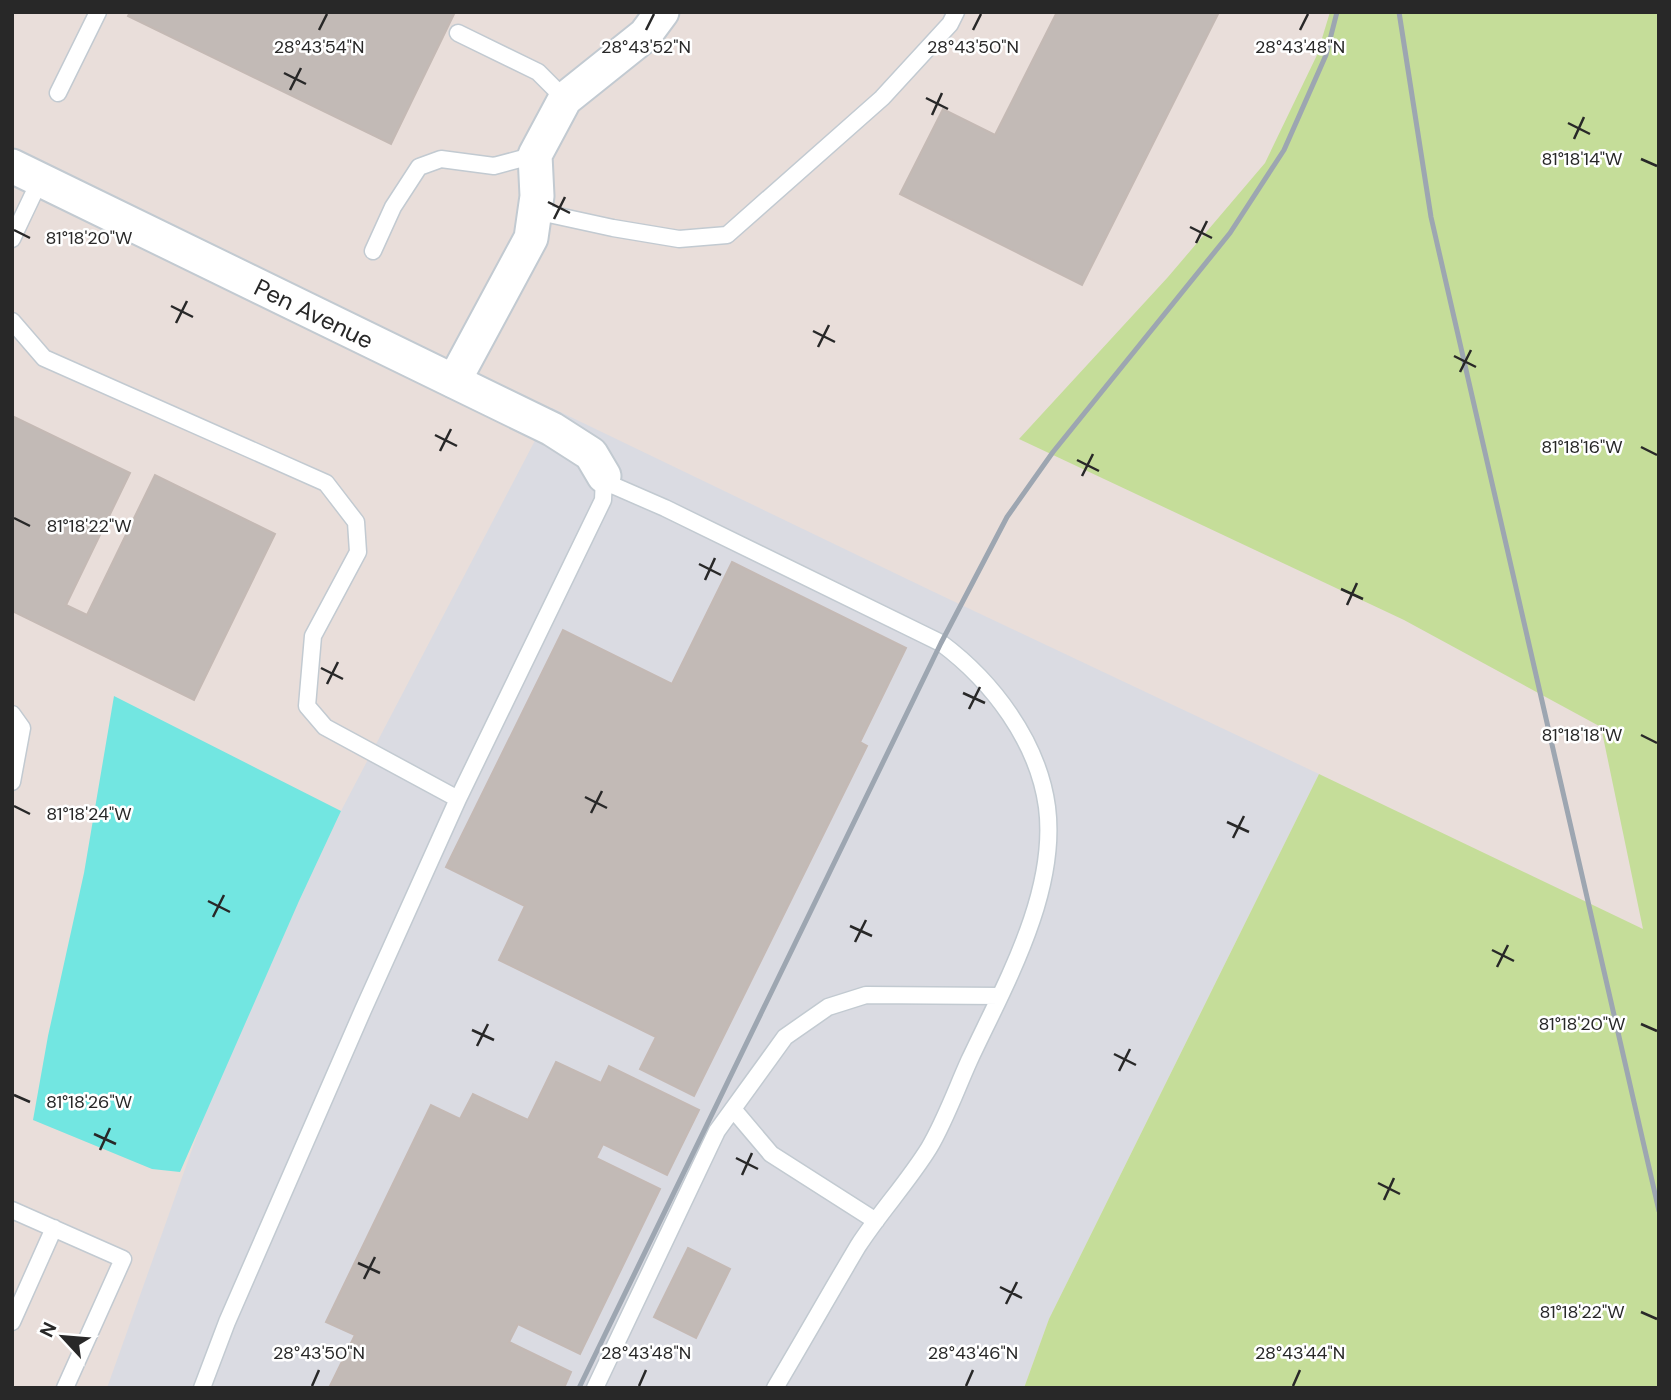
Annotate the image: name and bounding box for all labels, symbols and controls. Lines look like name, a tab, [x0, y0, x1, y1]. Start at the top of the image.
text: 28°43'54"N	[274, 35, 364, 59]
text: 28°43'52"N	[601, 35, 691, 59]
text: 28°43'50"N	[927, 35, 1019, 59]
text: 28°43'48"N	[1255, 35, 1345, 59]
text: 81°18'14"W	[1542, 147, 1623, 171]
text: 81°18'20"W	[46, 226, 132, 250]
street label: Pen Avenue	[249, 271, 379, 355]
text: 81°18'16"W	[1541, 435, 1623, 459]
text: 81°18'22"W	[46, 514, 132, 538]
text: 81°18'18"W	[1541, 723, 1623, 747]
text: 81°18'24"W	[46, 802, 132, 826]
text: 81°18'20"W	[1539, 1012, 1625, 1036]
text: 81°18'26"W	[46, 1090, 132, 1114]
text: 81°18'22"W	[1539, 1300, 1625, 1324]
north arrow	[28, 1302, 98, 1372]
text: N	[34, 1318, 62, 1341]
text: 28°43'50"N	[273, 1341, 365, 1365]
text: 28°43'48"N	[601, 1341, 691, 1365]
text: 28°43'46"N	[928, 1341, 1018, 1365]
text: 28°43'44"N	[1255, 1341, 1345, 1365]

